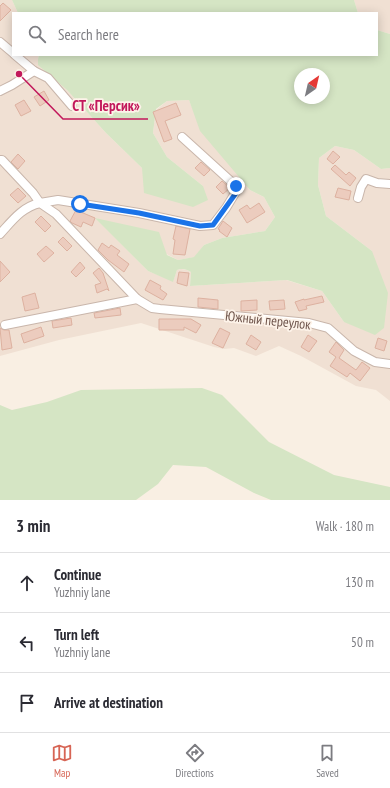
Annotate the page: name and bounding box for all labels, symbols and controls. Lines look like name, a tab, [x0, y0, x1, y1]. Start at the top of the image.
search box	[12, 12, 378, 56]
icon: search	[26, 23, 48, 45]
text: Search here	[58, 25, 119, 44]
north arrow	[294, 68, 330, 104]
callout: СТ «Персик»	[63, 92, 148, 119]
text: СТ «Персик»	[72, 96, 140, 115]
route end	[227, 177, 245, 195]
route start	[71, 195, 89, 213]
street label: Южный переулок	[224, 307, 312, 334]
text: 3 min	[16, 515, 50, 537]
text: Walk · 180 m	[316, 518, 374, 535]
text: Continue	[54, 565, 101, 584]
icon: ahead	[16, 572, 38, 594]
text: 130 m	[345, 574, 374, 591]
text: Yuzhniy lane	[54, 584, 110, 601]
text: Turn left	[54, 625, 99, 644]
icon: left	[16, 632, 38, 654]
text: 50 m	[351, 634, 374, 651]
text: Yuzhniy lane	[54, 644, 110, 661]
icon: arrive	[16, 692, 38, 714]
text: Arrive at destination	[54, 693, 163, 712]
tab: Map	[51, 742, 73, 780]
tab: Directions	[176, 742, 214, 780]
tab: Saved	[316, 742, 339, 780]

